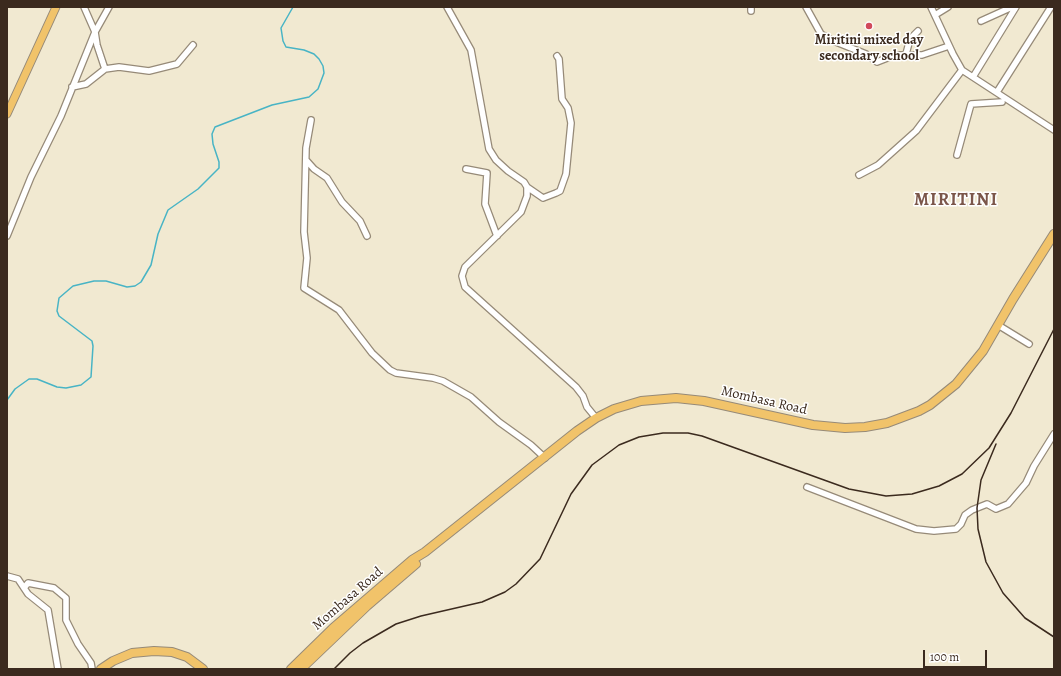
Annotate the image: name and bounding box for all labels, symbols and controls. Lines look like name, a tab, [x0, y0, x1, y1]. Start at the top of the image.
marker: Miritini mixed day secondary school	[864, 21, 874, 31]
place label: Miritini mixed day secondary school	[815, 33, 923, 66]
district label: MIRITINI	[914, 190, 998, 212]
street label: Mombasa Road	[719, 383, 809, 419]
street label: Mombasa Road	[309, 564, 387, 634]
scale bar	[925, 642, 989, 668]
text: 100 m	[930, 649, 959, 665]

